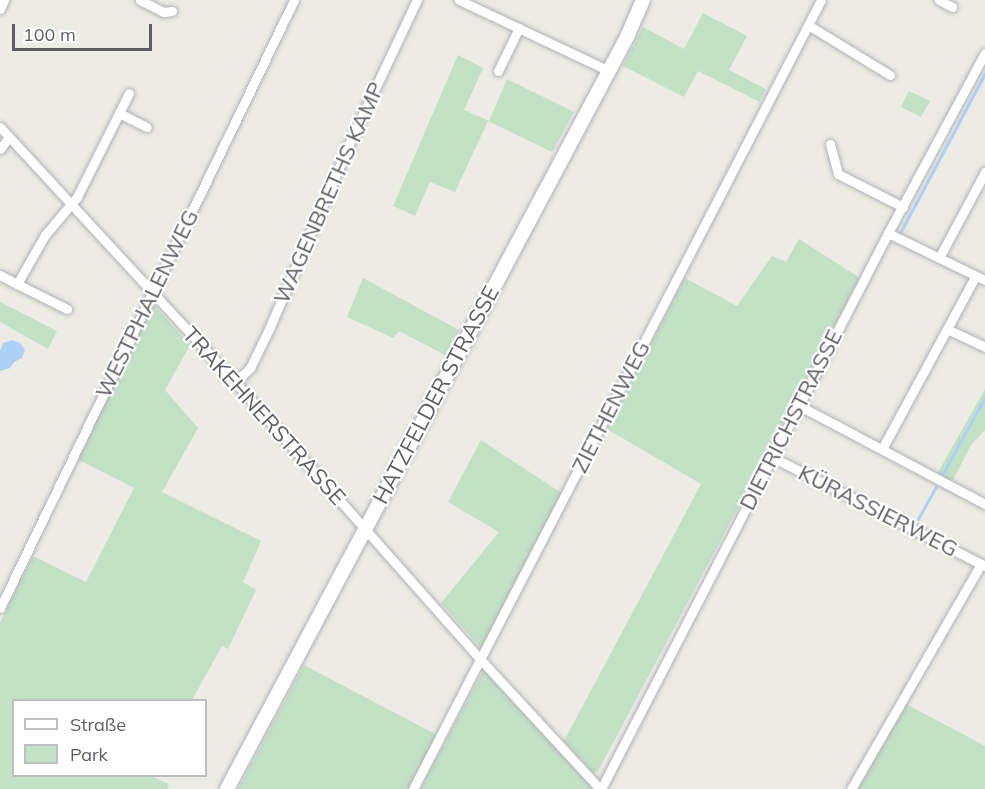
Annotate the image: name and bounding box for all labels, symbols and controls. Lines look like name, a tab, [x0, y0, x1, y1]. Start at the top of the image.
scale bar	[15, 12, 154, 50]
text: 100 m	[23, 23, 76, 46]
street label: WAGENBRETHS KAMP	[268, 78, 390, 308]
street label: WESTPHALENWEG	[90, 206, 204, 402]
street label: HATZFELDER STRASSE	[367, 281, 505, 509]
street label: TRAKEHNERSTRASSE	[177, 321, 351, 511]
street label: DIETRICHSTRASSE	[734, 325, 848, 515]
street label: ZIETHENWEG	[566, 337, 656, 477]
street label: KÜRASSIERWEG	[794, 459, 962, 563]
legend	[12, 699, 207, 777]
text: Straße	[70, 713, 126, 736]
text: Park	[70, 743, 108, 766]

